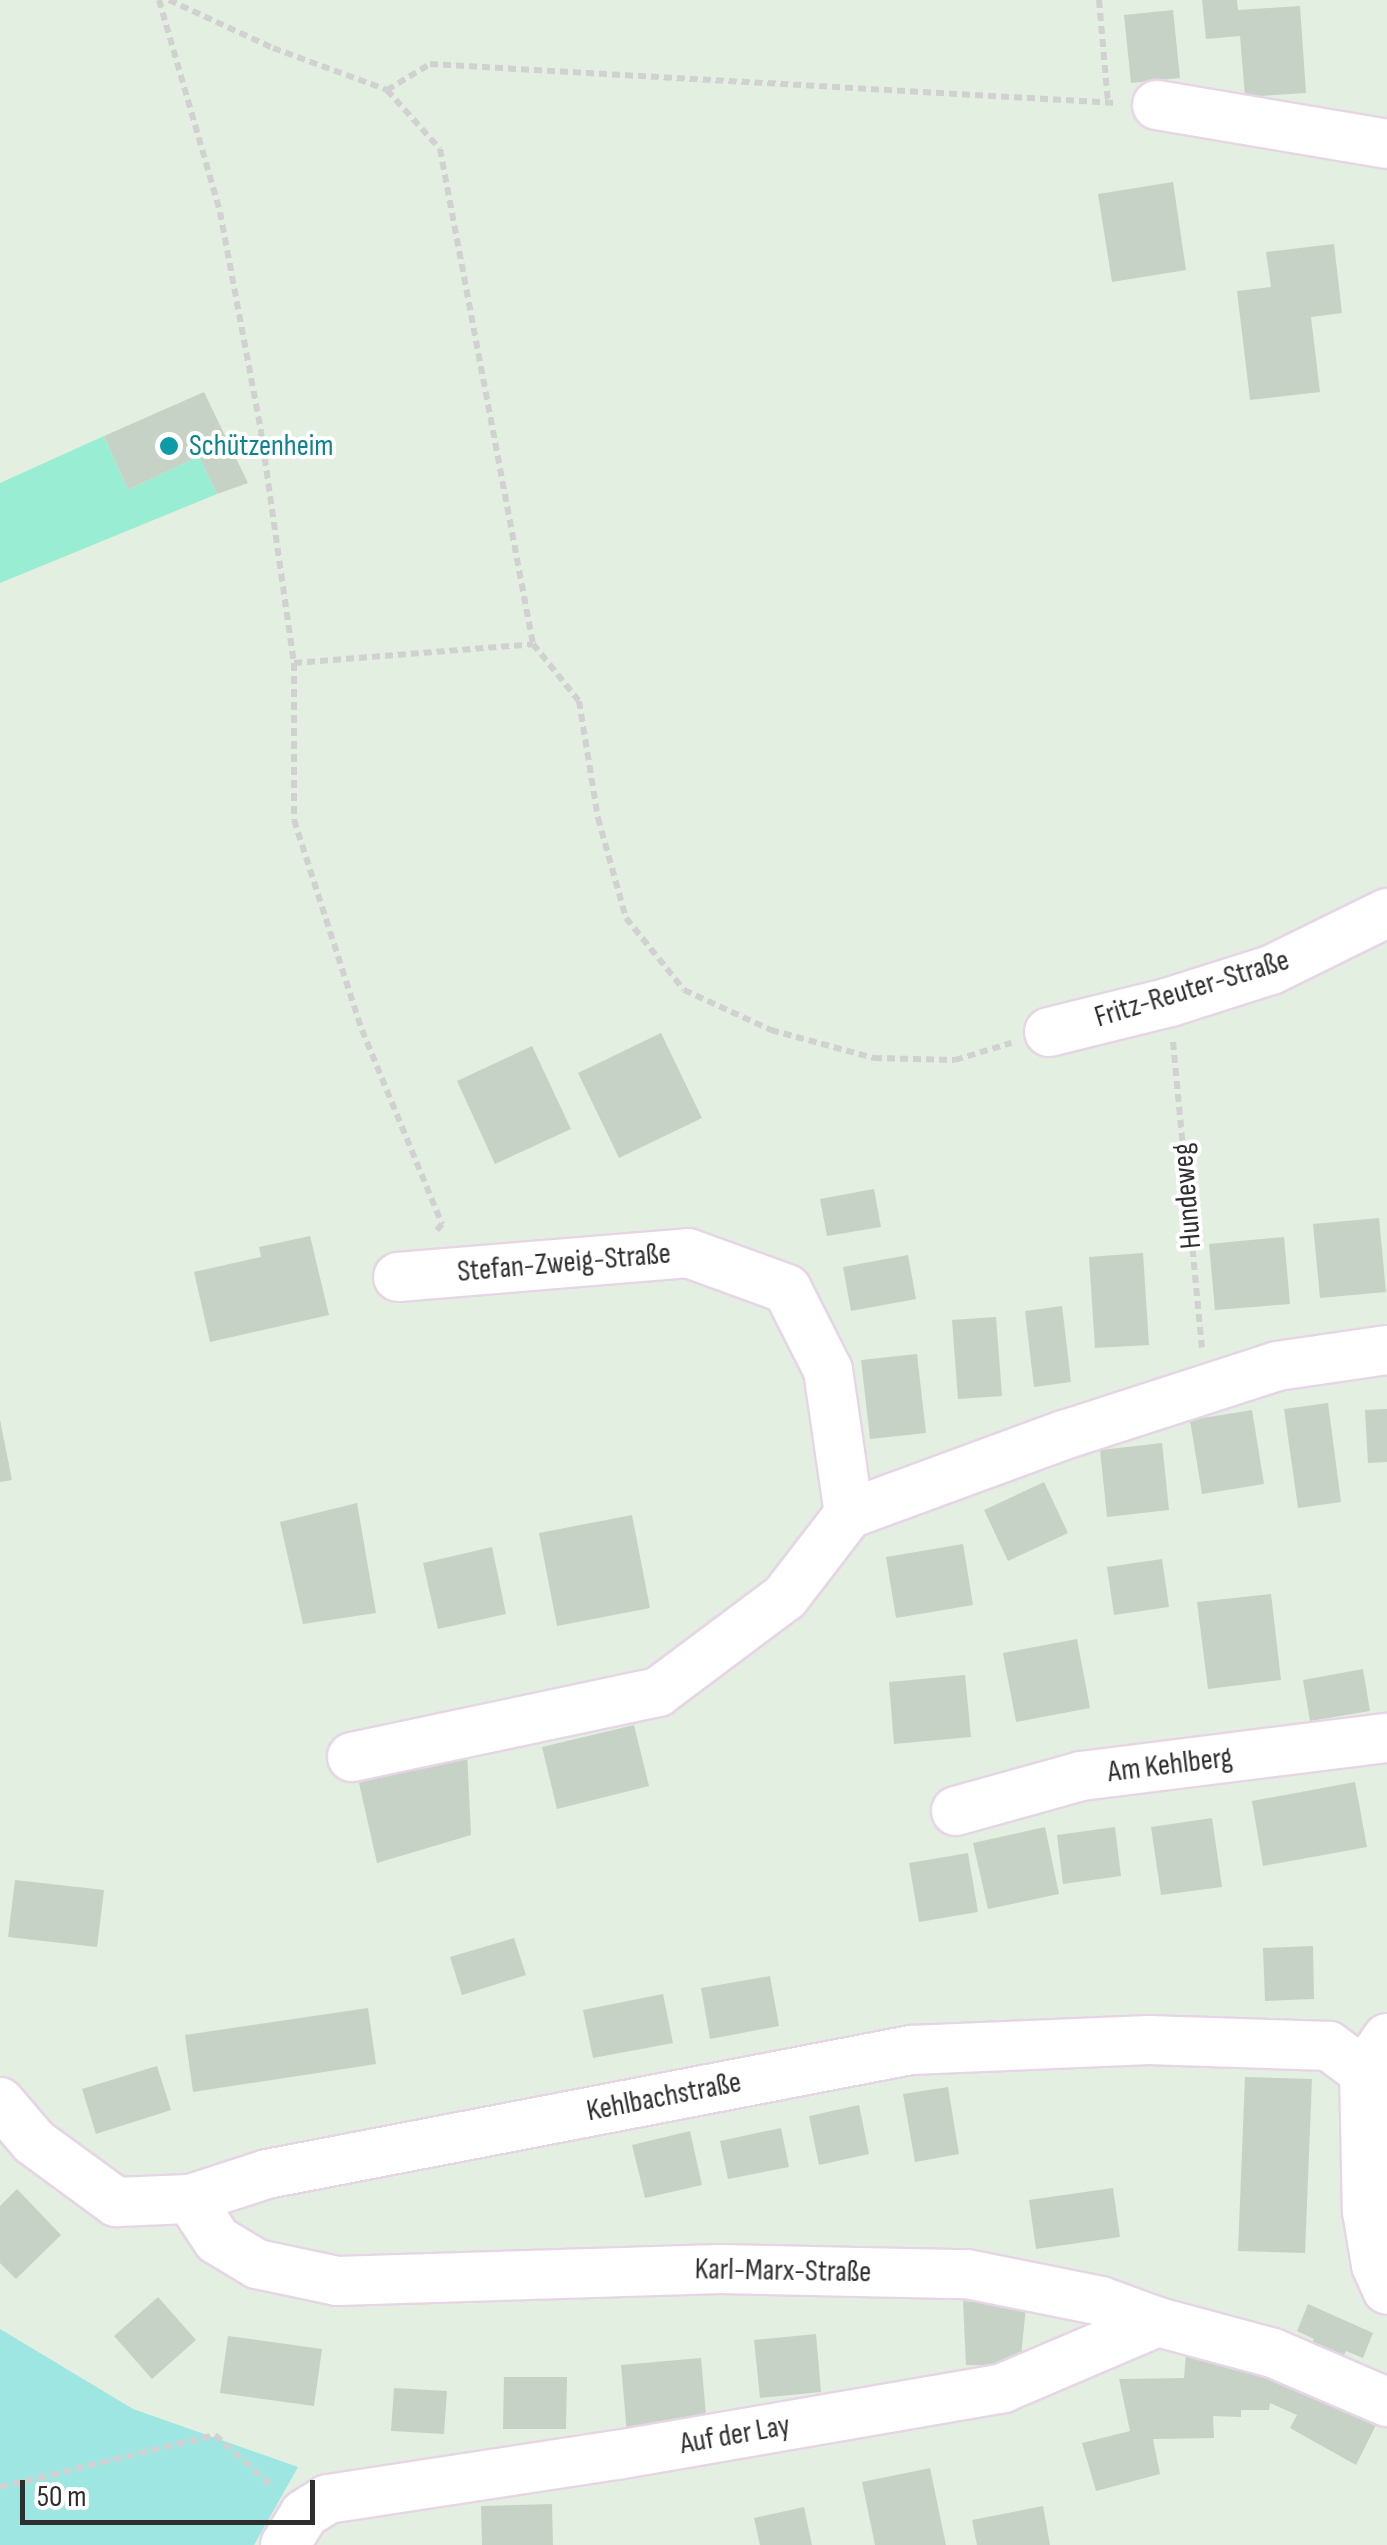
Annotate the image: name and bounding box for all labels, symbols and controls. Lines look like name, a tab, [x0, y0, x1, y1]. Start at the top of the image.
place label: Schützenheim	[189, 428, 334, 464]
marker: Schützenheim	[158, 435, 180, 457]
street label: Fritz-Reuter-Straße	[1090, 942, 1294, 1036]
street label: Hundeweg	[1164, 1142, 1210, 1250]
street label: Stefan-Zweig-Straße	[456, 1236, 672, 1290]
street label: Am Kehlberg	[1106, 1740, 1234, 1790]
street label: Kehlbachstraße	[584, 2064, 744, 2130]
street label: Karl-Marx-Straße	[694, 2251, 872, 2291]
street label: Auf der Lay	[677, 2408, 793, 2462]
scale bar	[25, 2460, 320, 2522]
text: 50 m	[37, 2479, 86, 2515]

